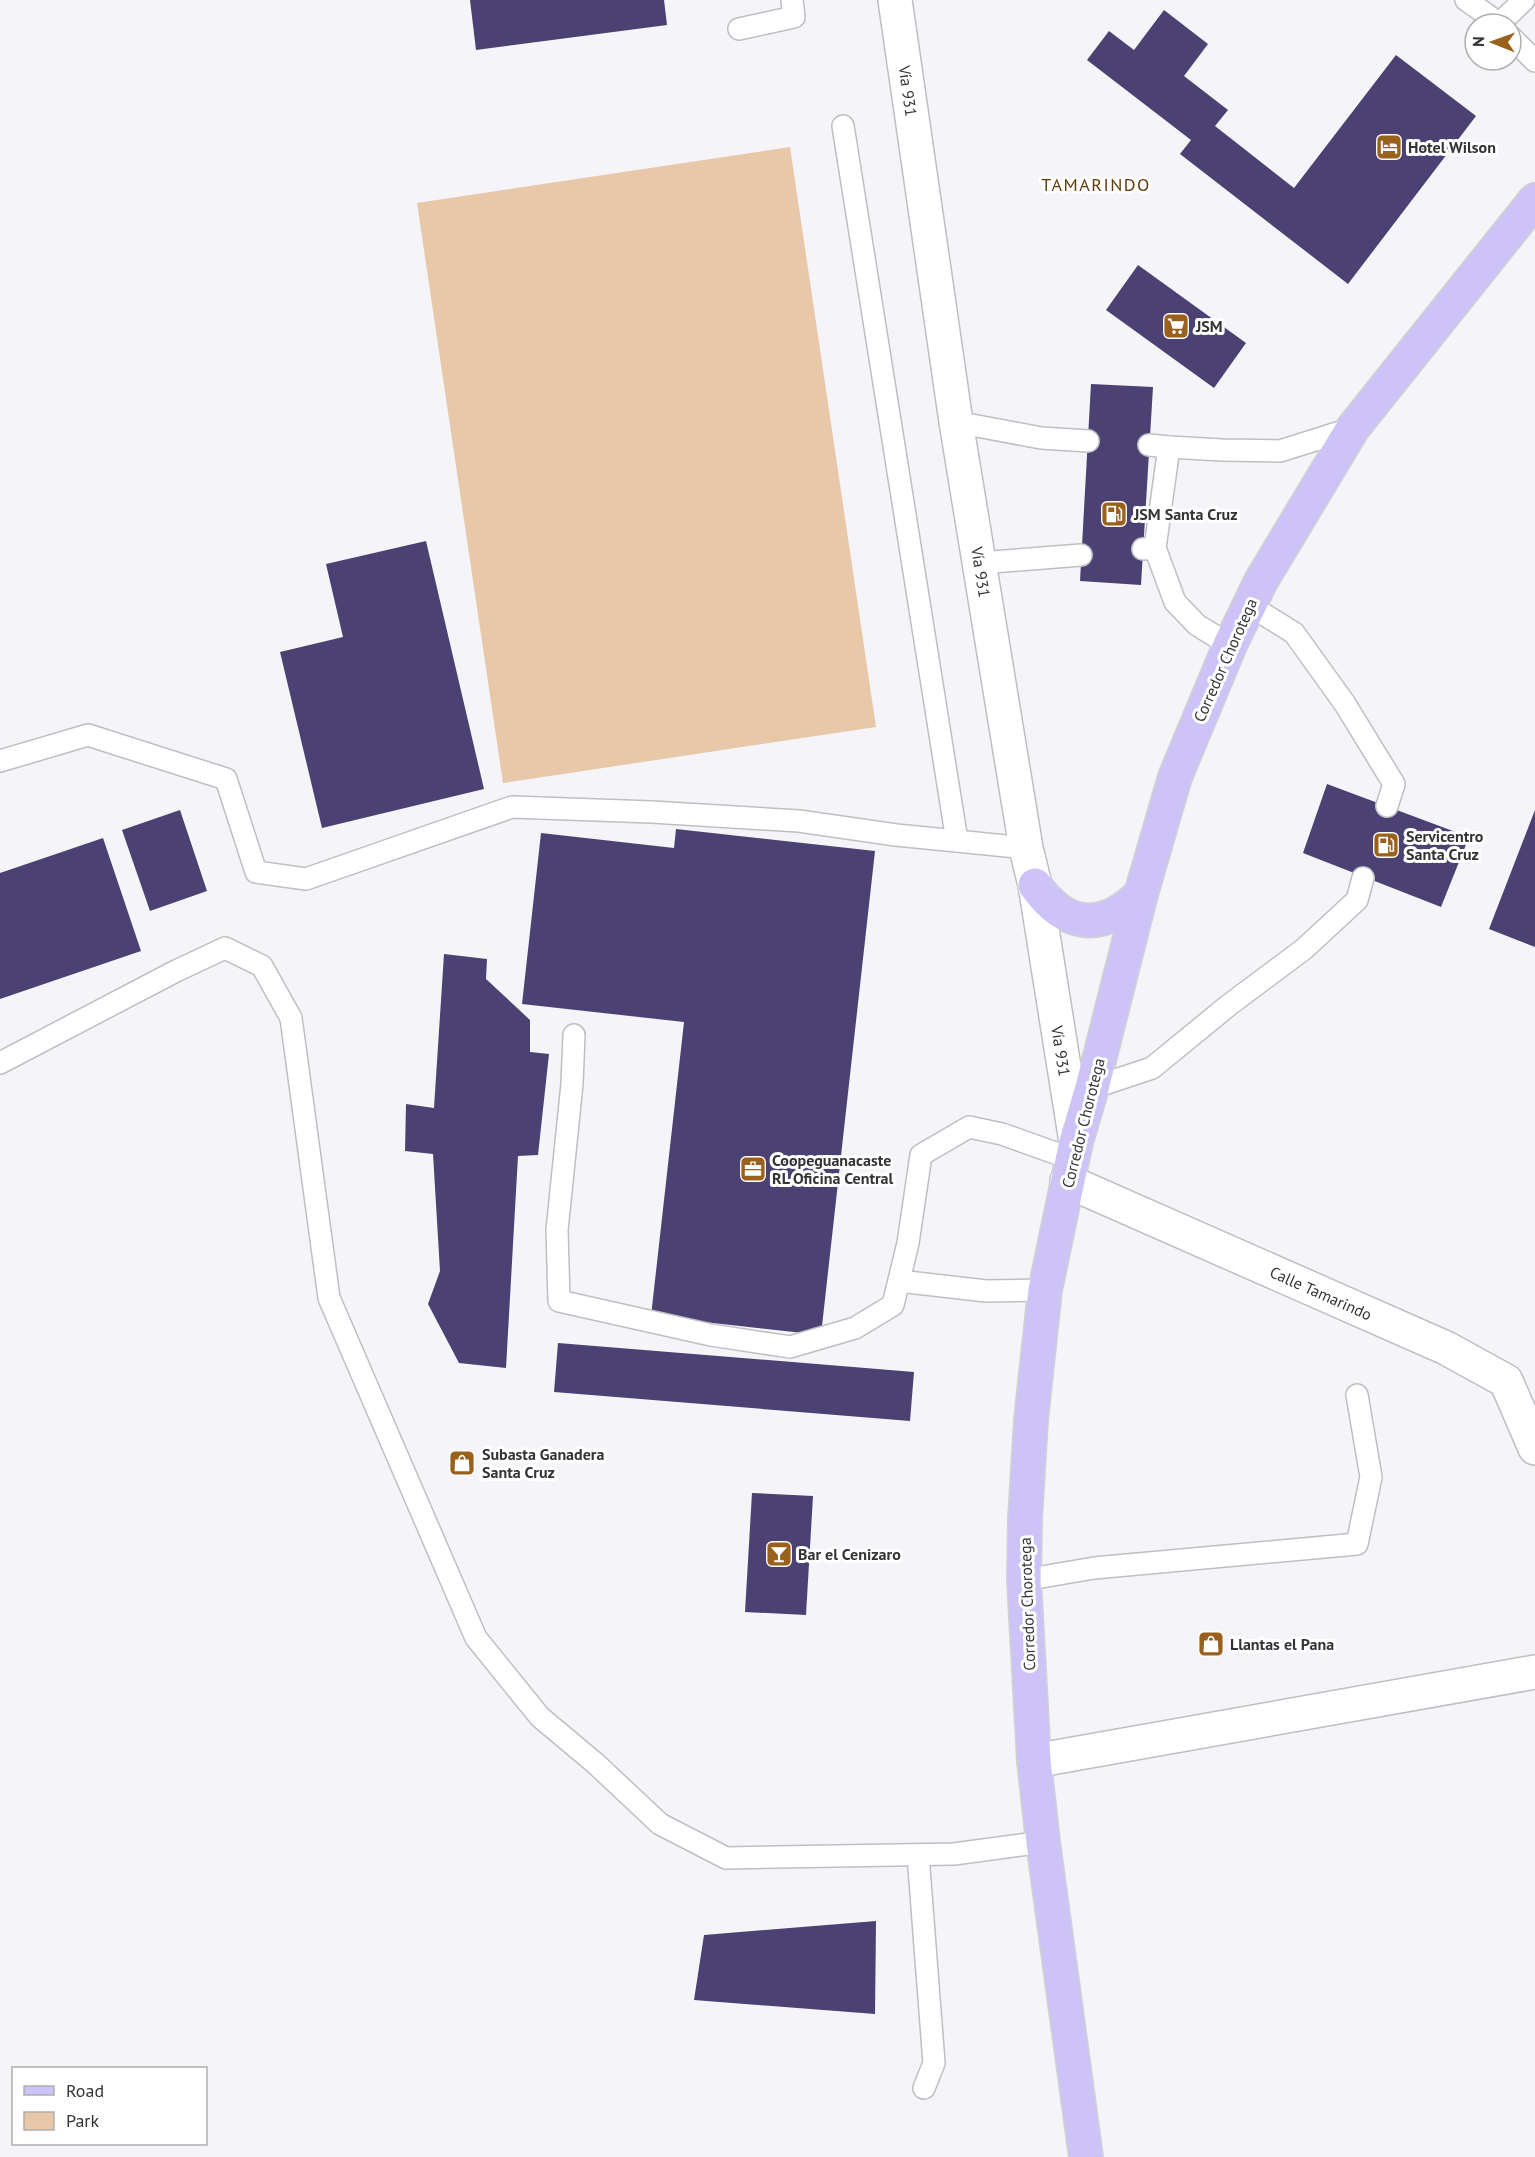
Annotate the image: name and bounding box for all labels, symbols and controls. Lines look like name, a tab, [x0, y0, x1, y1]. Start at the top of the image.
north arrow	[1463, 12, 1523, 72]
text: N	[1468, 36, 1488, 47]
street label: Vía 931	[894, 63, 921, 118]
hotel icon: Hotel Wilson	[1374, 132, 1404, 162]
place label: Hotel Wilson	[1408, 137, 1496, 157]
district label: TAMARINDO	[1041, 173, 1151, 196]
supermarket icon: JSM	[1161, 311, 1191, 341]
place label: JSM	[1195, 316, 1223, 336]
fuel station icon: JSM Santa Cruz	[1099, 499, 1129, 529]
place label: JSM Santa Cruz	[1133, 504, 1238, 524]
street label: Vía 931	[967, 544, 995, 599]
street label: Corredor Chorotega	[1189, 595, 1261, 725]
place label: Servicentro Santa Cruz	[1406, 826, 1484, 864]
fuel station icon: Servicentro Santa Cruz	[1371, 830, 1401, 860]
street label: Vía 931	[1047, 1023, 1075, 1078]
street label: Corredor Chorotega	[1057, 1056, 1109, 1190]
place label: Coopeguanacaste RL Oficina Central	[772, 1150, 894, 1188]
office icon: Coopeguanacaste RL Oficina Central	[738, 1154, 768, 1184]
street label: Calle Tamarindo	[1267, 1262, 1375, 1324]
place label: Subasta Ganadera Santa Cruz	[482, 1444, 604, 1482]
shop icon: Subasta Ganadera Santa Cruz	[447, 1448, 477, 1478]
street label: Corredor Chorotega	[1015, 1537, 1039, 1671]
bar icon: Bar el Cenizaro	[764, 1539, 794, 1569]
place label: Bar el Cenizaro	[798, 1544, 901, 1564]
shop icon: Llantas el Pana	[1196, 1629, 1226, 1659]
place label: Llantas el Pana	[1230, 1634, 1334, 1654]
legend	[12, 2067, 207, 2145]
text: Road	[66, 2079, 104, 2102]
text: Park	[66, 2109, 99, 2132]

